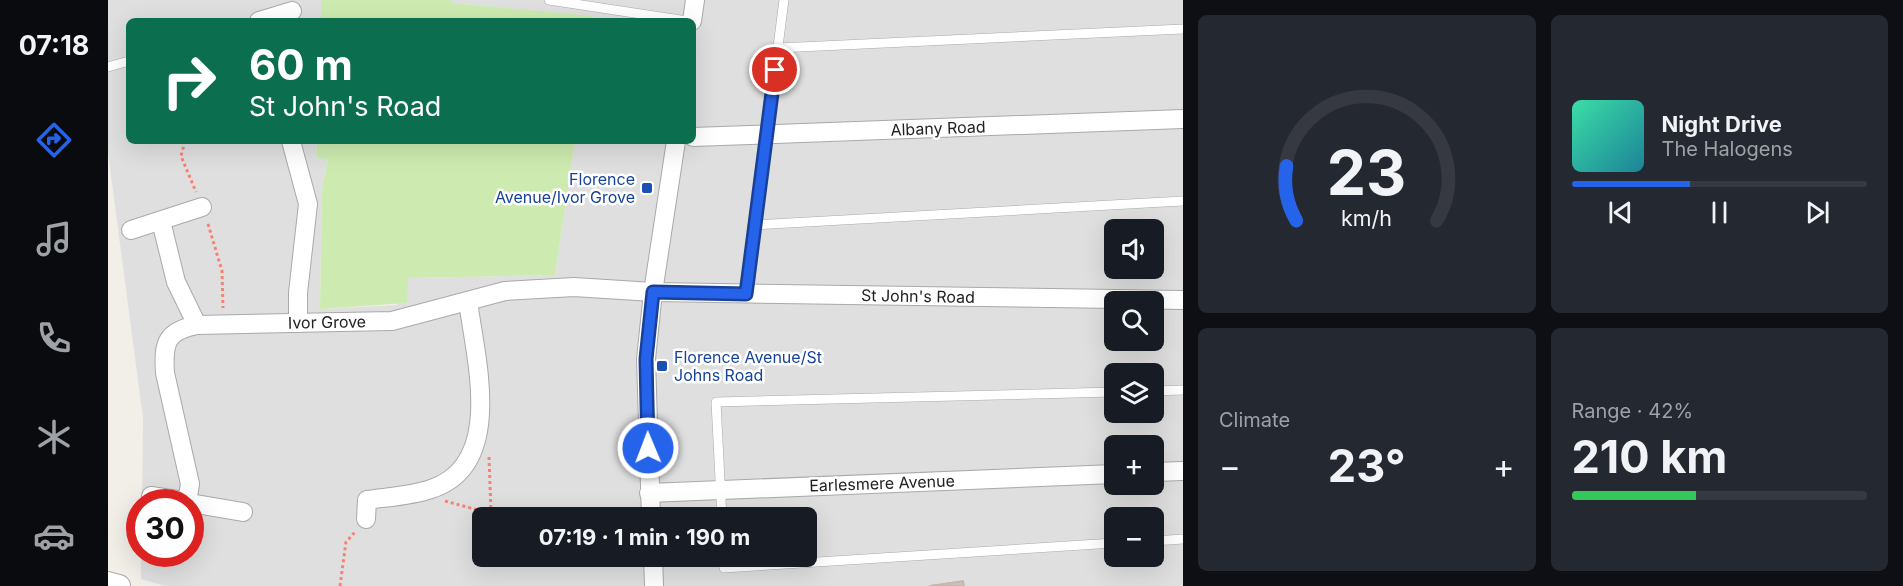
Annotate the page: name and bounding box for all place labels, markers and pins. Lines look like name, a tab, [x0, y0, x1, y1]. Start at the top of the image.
pin	[749, 44, 800, 95]
place label: Florence Avenue/Ivor Grove	[495, 169, 635, 207]
marker: Florence Avenue/Ivor Grove	[640, 181, 654, 195]
place label: Florence Avenue/St Johns Road	[674, 347, 822, 385]
marker: Florence Avenue/St Johns Road	[655, 359, 669, 373]

